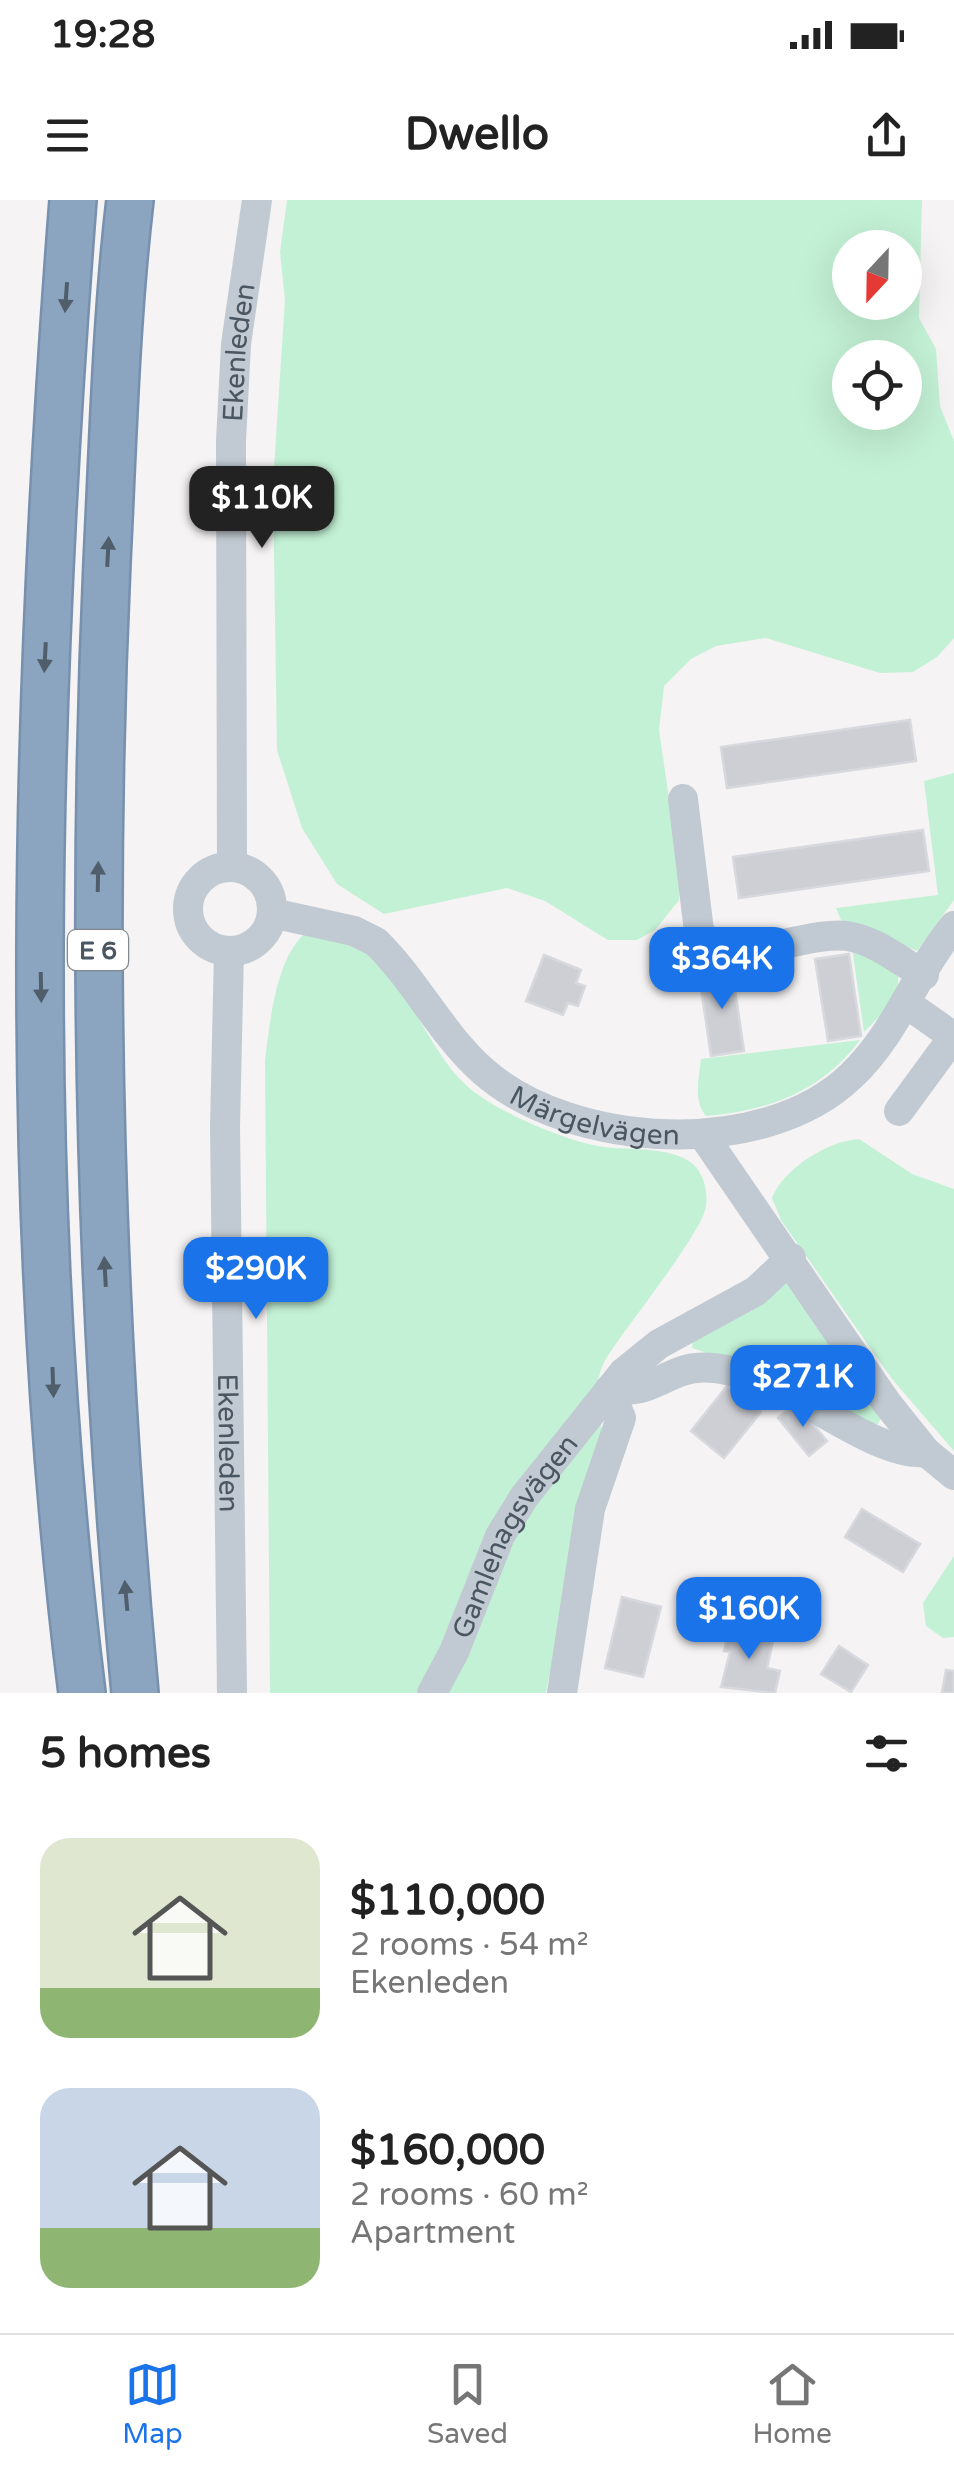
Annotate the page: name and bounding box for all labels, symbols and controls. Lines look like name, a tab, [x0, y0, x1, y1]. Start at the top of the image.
text: 19:28	[50, 12, 155, 58]
icon: menu	[40, 108, 95, 163]
text: Dwello	[405, 108, 549, 162]
icon: share	[859, 108, 914, 163]
north arrow	[832, 230, 922, 320]
map controls	[832, 230, 922, 430]
street label: Ekenleden	[216, 281, 263, 423]
one-way arrow	[57, 282, 73, 314]
button: locate	[832, 340, 922, 430]
pin: $110K	[192, 466, 332, 551]
text: $110K	[211, 479, 313, 517]
one-way arrow	[100, 535, 116, 567]
one-way arrow	[37, 641, 53, 673]
one-way arrow	[90, 860, 106, 892]
pin: $364K	[652, 927, 792, 1012]
road number: E 6	[68, 930, 128, 970]
text: $364K	[671, 940, 773, 978]
one-way arrow	[34, 972, 50, 1004]
street label: Märgelvägen	[504, 1078, 680, 1152]
pin: $290K	[186, 1237, 326, 1322]
text: $290K	[205, 1250, 307, 1288]
one-way arrow	[97, 1255, 113, 1287]
pin: $271K	[733, 1345, 873, 1430]
text: $271K	[752, 1358, 854, 1396]
one-way arrow	[46, 1366, 62, 1398]
street label: Ekenleden	[210, 1373, 246, 1513]
street label: Gamlehagsvägen	[445, 1428, 586, 1643]
pin: $160K	[679, 1577, 819, 1662]
one-way arrow	[117, 1579, 133, 1611]
text: $160K	[698, 1590, 800, 1628]
icon: filters	[859, 1726, 914, 1781]
text: 5 homes	[40, 1728, 211, 1779]
text: $110,000	[350, 1875, 545, 1926]
icon: home	[120, 1878, 240, 1998]
text: 2 rooms · 54 m²	[350, 1926, 589, 1964]
text: Ekenleden	[350, 1964, 509, 2002]
text: $160,000	[350, 2125, 545, 2176]
icon: home	[120, 2128, 240, 2248]
text: 2 rooms · 60 m²	[350, 2176, 589, 2214]
text: Apartment	[350, 2214, 515, 2252]
tab: Map	[122, 2357, 183, 2451]
tab: Saved	[427, 2357, 508, 2451]
tab: Home	[752, 2357, 832, 2451]

